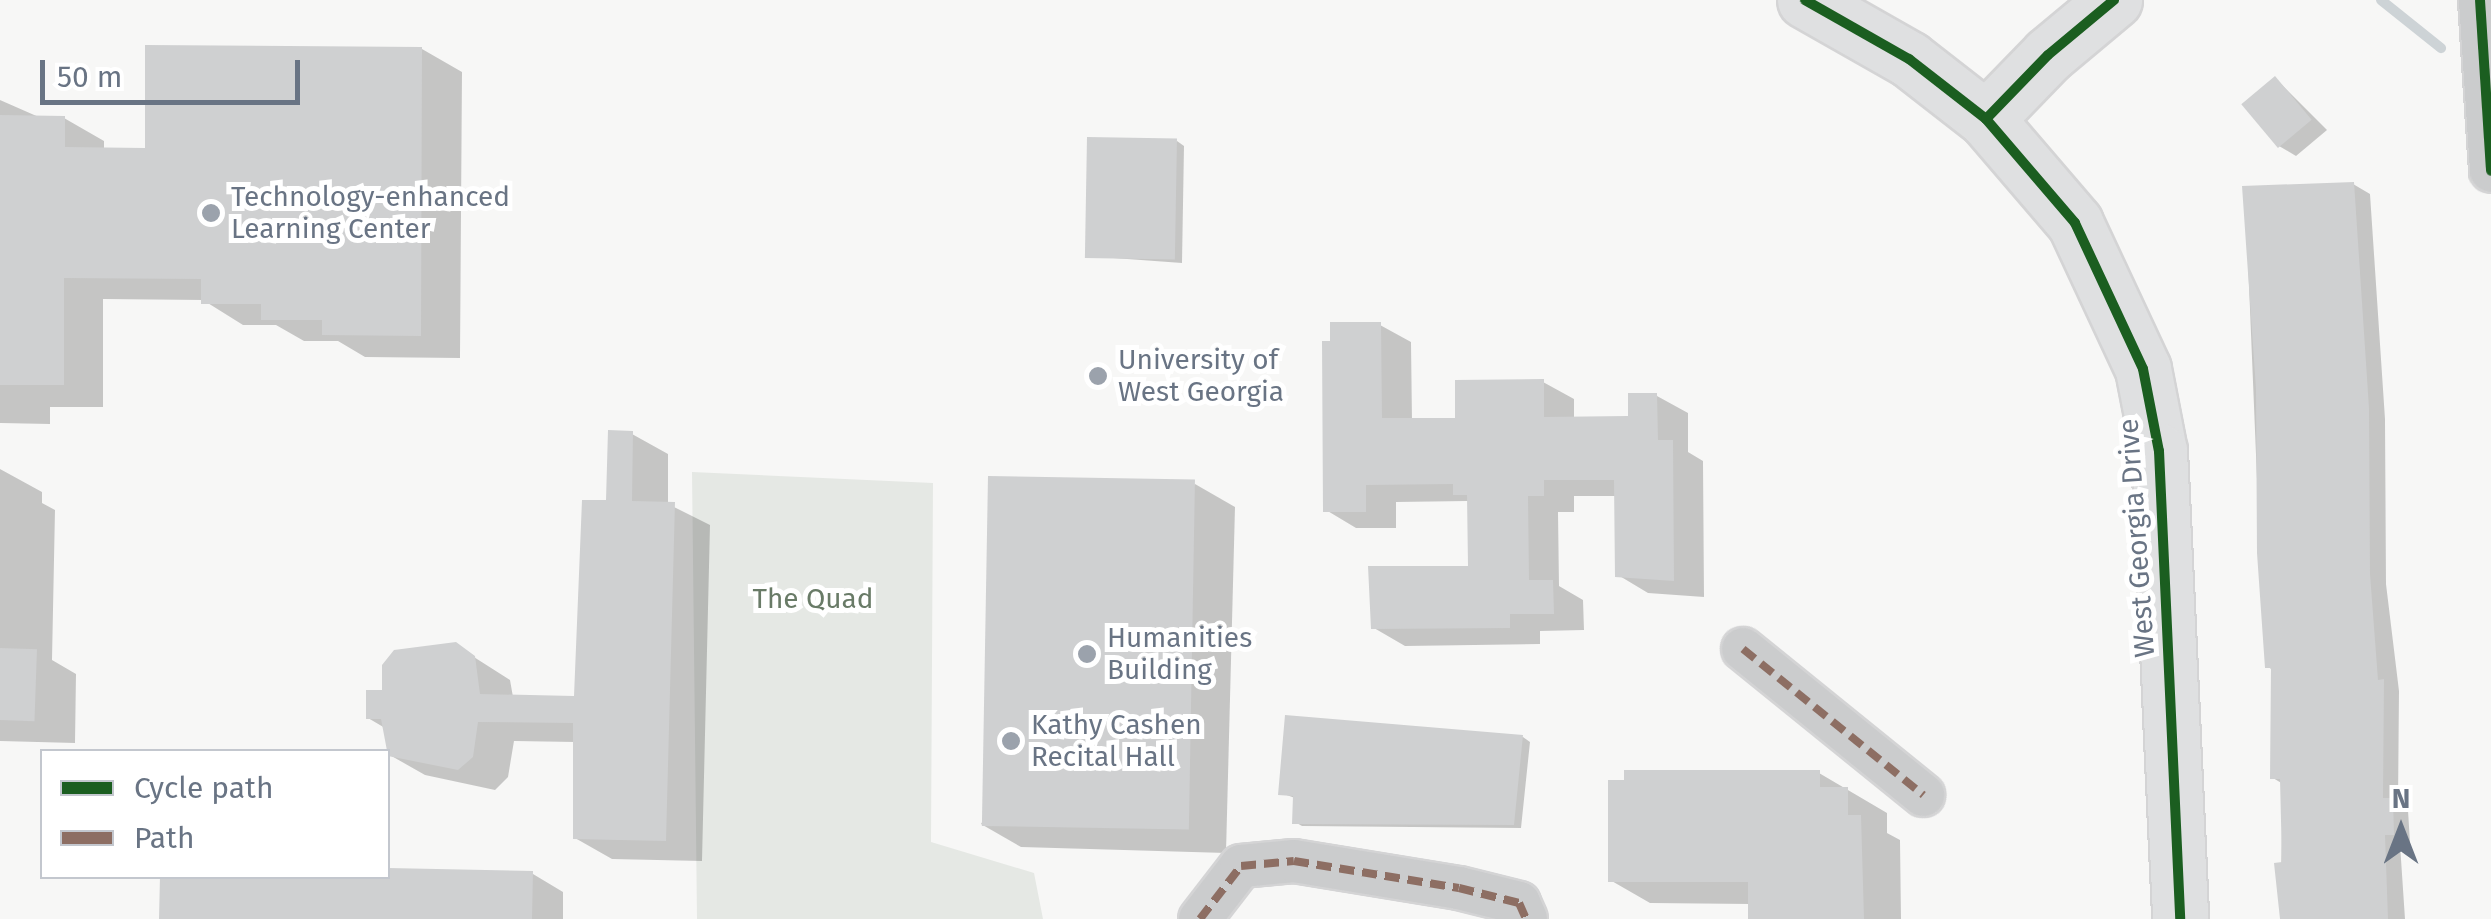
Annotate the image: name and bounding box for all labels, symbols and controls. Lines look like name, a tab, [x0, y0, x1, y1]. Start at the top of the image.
scale bar	[45, 40, 305, 102]
text: 50 m	[57, 59, 122, 95]
place label: Technology-enhanced Learning Center	[231, 180, 510, 246]
marker: Technology-enhanced Learning Center	[200, 202, 222, 224]
place label: University of West Georgia	[1118, 343, 1284, 409]
marker: University of West Georgia	[1087, 365, 1109, 387]
street label: West Georgia Drive	[2112, 418, 2162, 658]
park label: The Quad	[752, 582, 874, 616]
place label: Humanities Building	[1107, 621, 1252, 687]
marker: Humanities Building	[1076, 643, 1098, 665]
place label: Kathy Cashen Recital Hall	[1031, 708, 1202, 774]
marker: Kathy Cashen Recital Hall	[1000, 730, 1022, 752]
legend	[40, 749, 390, 879]
text: Cycle path	[134, 770, 273, 806]
north arrow	[2351, 779, 2451, 879]
text: N	[2392, 782, 2410, 815]
text: Path	[134, 820, 195, 856]

